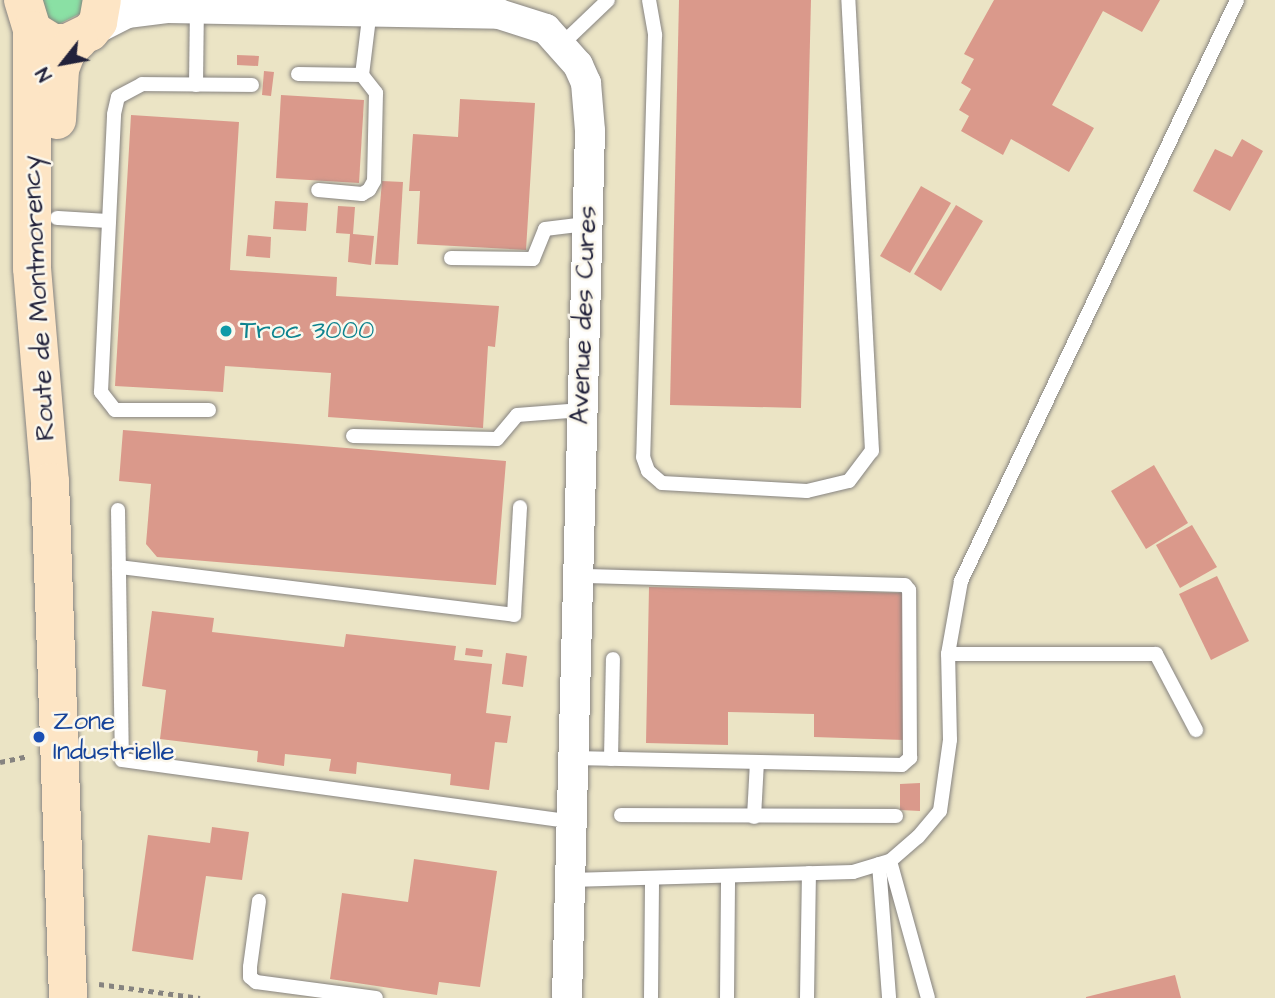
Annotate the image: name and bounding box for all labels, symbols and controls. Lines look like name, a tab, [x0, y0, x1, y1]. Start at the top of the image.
north arrow	[28, 28, 98, 98]
text: N	[30, 62, 59, 86]
street label: Route de Montmorency	[16, 154, 62, 442]
street label: Avenue des Cures	[565, 205, 603, 425]
place label: Troc 3000	[240, 315, 374, 347]
marker: Troc 3000	[218, 323, 234, 339]
place label: Zone Industrielle	[53, 706, 175, 768]
marker: Zone Industrielle	[31, 729, 47, 745]

